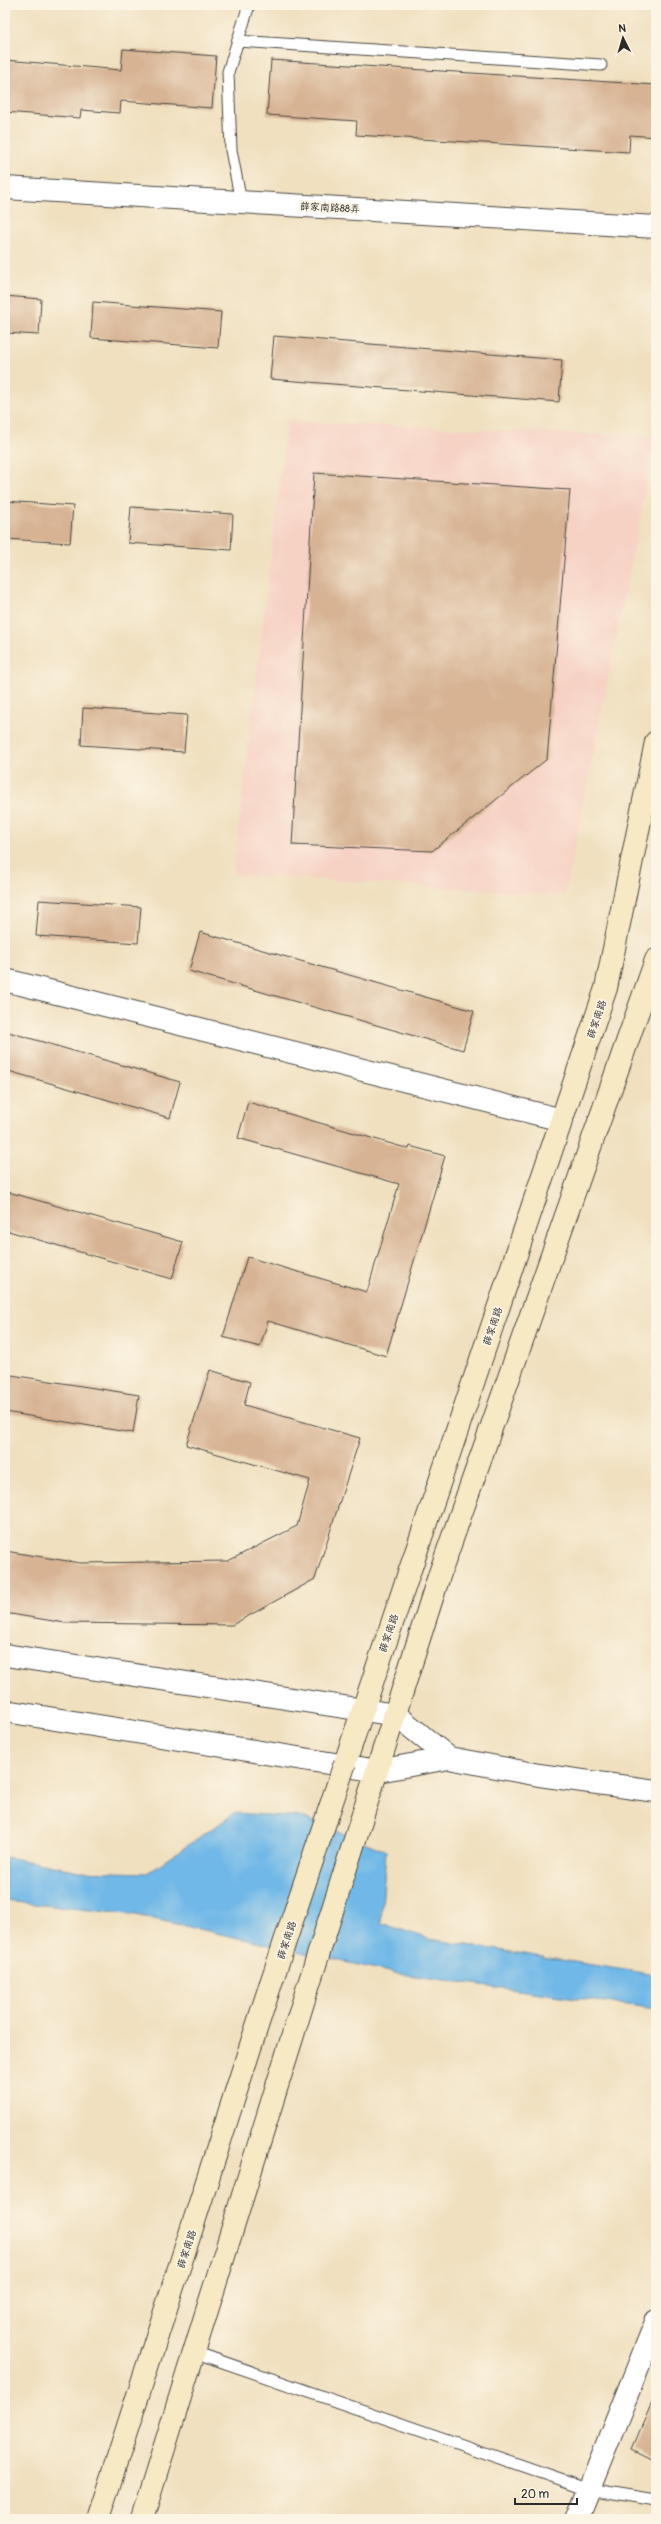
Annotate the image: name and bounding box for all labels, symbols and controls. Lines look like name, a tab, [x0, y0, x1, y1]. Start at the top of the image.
north arrow	[603, 18, 643, 58]
text: N	[618, 22, 627, 35]
street label: 薛家南路88弄	[300, 200, 360, 216]
street label: 薛家南路	[585, 998, 609, 1040]
street label: 薛家南路	[481, 1305, 505, 1347]
street label: 薛家南路	[377, 1612, 401, 1654]
street label: 薛家南路	[275, 1919, 299, 1961]
street label: 薛家南路	[175, 2228, 199, 2270]
scale bar	[515, 2480, 577, 2506]
text: 20 m	[521, 2487, 550, 2502]

